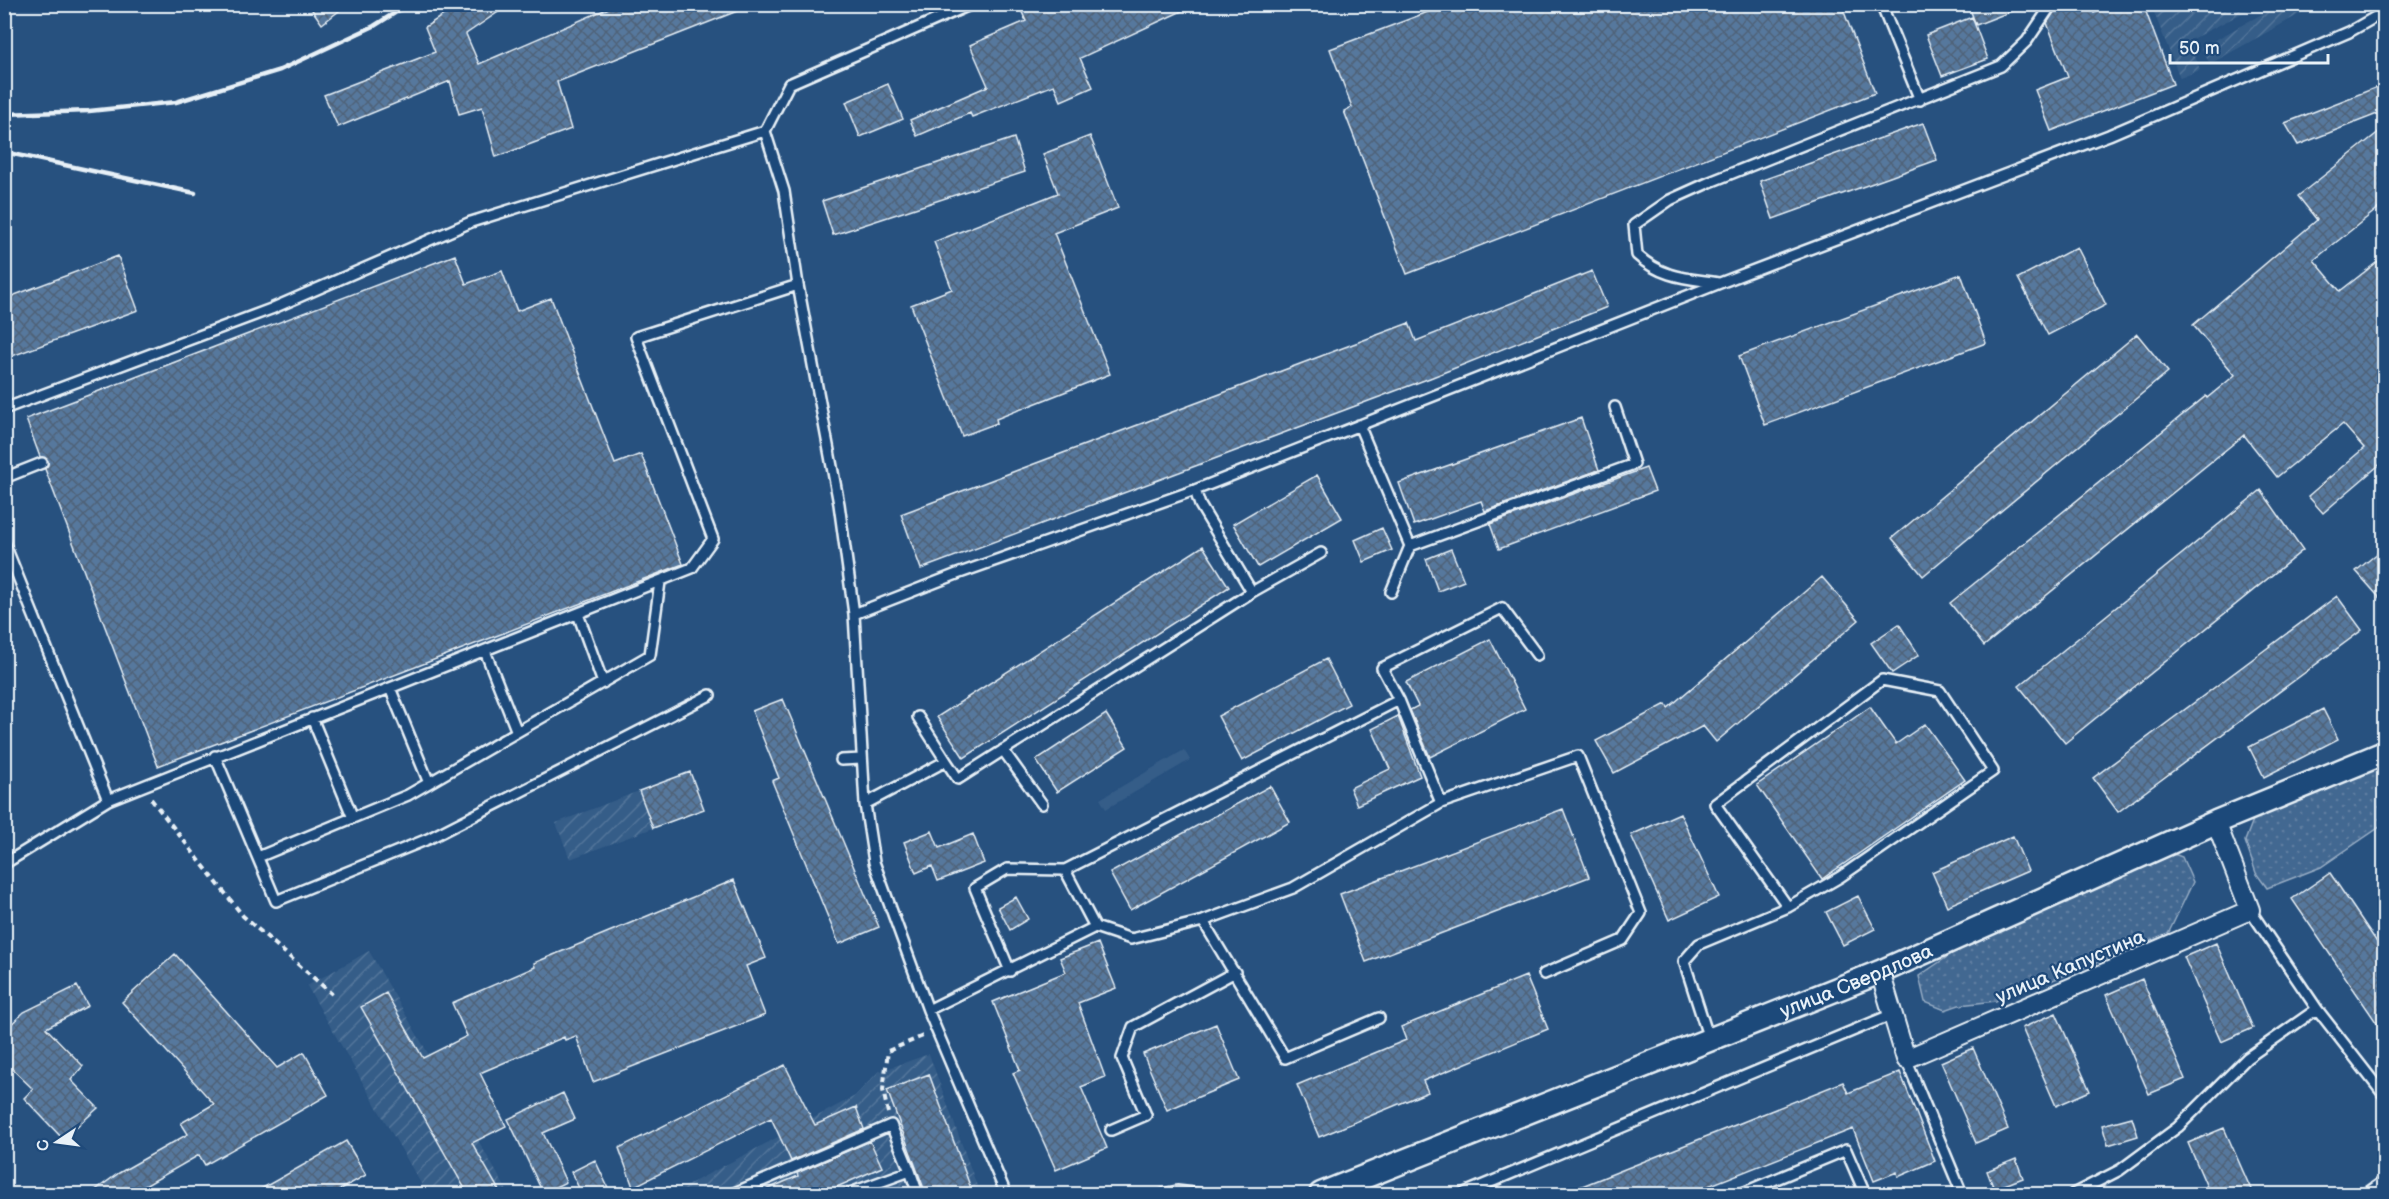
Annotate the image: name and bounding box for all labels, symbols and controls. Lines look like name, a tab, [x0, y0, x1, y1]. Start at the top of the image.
scale bar	[2170, 27, 2328, 65]
text: 50 m	[2179, 38, 2220, 59]
street label: улица Капустина	[1992, 925, 2149, 1009]
street label: улица Свердлова	[1777, 939, 1937, 1024]
north arrow	[27, 1112, 87, 1172]
text: С	[33, 1137, 54, 1153]

